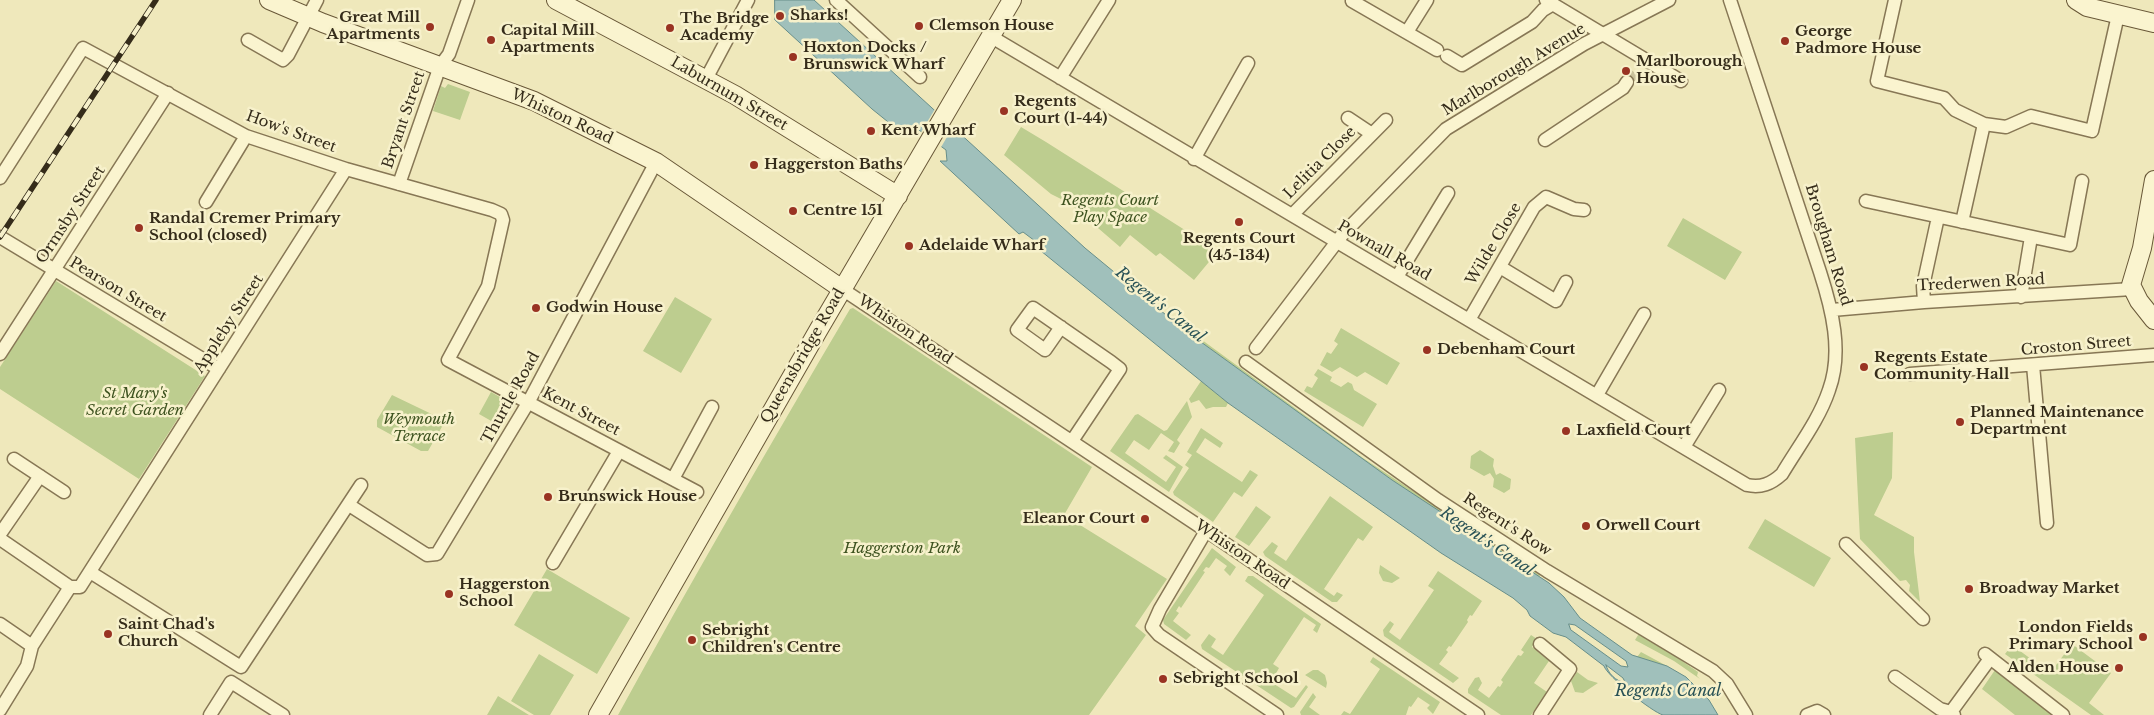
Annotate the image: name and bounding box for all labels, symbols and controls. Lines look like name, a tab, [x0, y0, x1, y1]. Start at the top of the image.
place label: Sharks!	[790, 7, 848, 25]
place label: Great Mill Apartments	[327, 9, 420, 44]
place label: The Bridge Academy	[680, 10, 769, 45]
marker: Sharks!	[774, 10, 786, 22]
place label: Clemson House	[929, 17, 1054, 35]
marker: Clemson House	[913, 20, 925, 32]
street label: Marlborough Avenue	[1439, 20, 1589, 120]
marker: Great Mill Apartments	[424, 21, 436, 33]
place label: Capital Mill Apartments	[501, 22, 595, 57]
marker: The Bridge Academy	[664, 22, 676, 34]
place label: George Padmore House	[1795, 23, 1921, 58]
marker: Capital Mill Apartments	[485, 34, 497, 46]
marker: George Padmore House	[1779, 35, 1791, 47]
place label: Hoxton Docks / Brunswick Wharf	[803, 39, 944, 74]
marker: Hoxton Docks / Brunswick Wharf	[787, 51, 799, 63]
street label: Laburnum Street	[667, 53, 791, 135]
place label: Marlborough House	[1636, 53, 1742, 88]
marker: Marlborough House	[1620, 65, 1632, 77]
street label: Bryant Street	[379, 69, 429, 171]
street label: Whiston Road	[508, 86, 616, 148]
place label: Regents Court (1-44)	[1014, 93, 1107, 128]
marker: Regents Court (1-44)	[998, 105, 1010, 117]
street label: How's Street	[243, 107, 339, 157]
place label: Kent Wharf	[881, 122, 975, 140]
street label: Lelitia Close	[1280, 123, 1360, 203]
marker: Kent Wharf	[865, 125, 877, 137]
place label: Haggerston Baths	[764, 156, 903, 174]
marker: Haggerston Baths	[748, 159, 760, 171]
street label: Ormsby Street	[33, 163, 109, 267]
street label: Brougham Road	[1801, 182, 1855, 308]
park label: Regents Court Play Space	[1061, 192, 1159, 227]
street label: Wilde Close	[1462, 200, 1526, 288]
place label: Centre 151	[803, 202, 883, 220]
marker: Centre 151	[787, 205, 799, 217]
place label: Randal Cremer Primary School (closed)	[149, 210, 340, 245]
marker: Regents Court (45-134)	[1233, 216, 1245, 228]
street label: Pownall Road	[1334, 217, 1434, 285]
marker: Randal Cremer Primary School (closed)	[133, 222, 145, 234]
place label: Regents Court (45-134)	[1183, 230, 1295, 265]
place label: Adelaide Wharf	[919, 237, 1045, 255]
marker: Adelaide Wharf	[903, 240, 915, 252]
street label: Pearson Street	[66, 254, 170, 326]
water label: Regent's Canal	[1111, 263, 1209, 347]
street label: Appleby Street	[190, 271, 268, 377]
street label: Trederwen Road	[1917, 271, 2045, 295]
street label: Queensbridge Road	[757, 285, 849, 427]
street label: Whiston Road	[854, 292, 956, 368]
place label: Godwin House	[546, 299, 663, 317]
marker: Godwin House	[530, 302, 542, 314]
street label: Croston Street	[2020, 332, 2132, 360]
place label: Debenham Court	[1437, 341, 1575, 359]
marker: Debenham Court	[1421, 344, 1433, 356]
street label: Thurtle Road	[478, 349, 544, 447]
place label: Regents Estate Community Hall	[1874, 349, 2009, 384]
marker: Regents Estate Community Hall	[1858, 361, 1870, 373]
street label: Kent Street	[539, 384, 623, 440]
park label: St Mary's Secret Garden	[86, 385, 184, 420]
place label: Planned Maintenance Department	[1970, 404, 2144, 439]
park label: Weymouth Terrace	[383, 411, 455, 446]
marker: Planned Maintenance Department	[1954, 416, 1966, 428]
place label: Laxfield Court	[1576, 422, 1691, 440]
marker: Laxfield Court	[1560, 425, 1572, 437]
place label: Brunswick House	[558, 488, 697, 506]
street label: Regent's Row	[1459, 490, 1555, 560]
marker: Brunswick House	[542, 491, 554, 503]
water label: Regent's Canal	[1436, 503, 1538, 581]
place label: Eleanor Court	[1022, 510, 1135, 528]
marker: Eleanor Court	[1139, 513, 1151, 525]
street label: Whiston Road	[1191, 517, 1293, 593]
place label: Orwell Court	[1596, 517, 1700, 535]
marker: Orwell Court	[1580, 520, 1592, 532]
park label: Haggerston Park	[843, 540, 961, 558]
place label: Haggerston School	[459, 576, 550, 611]
place label: Broadway Market	[1979, 580, 2120, 598]
marker: Broadway Market	[1963, 583, 1975, 595]
marker: Haggerston School	[443, 588, 455, 600]
place label: Saint Chad's Church	[118, 616, 215, 651]
place label: London Fields Primary School	[2009, 619, 2133, 654]
place label: Sebright Children's Centre	[702, 622, 841, 657]
marker: Saint Chad's Church	[102, 628, 114, 640]
marker: London Fields Primary School	[2137, 631, 2149, 643]
marker: Sebright Children's Centre	[686, 634, 698, 646]
place label: Alden House	[2007, 659, 2109, 677]
marker: Alden House	[2113, 662, 2125, 674]
place label: Sebright School	[1173, 670, 1299, 688]
marker: Sebright School	[1157, 673, 1169, 685]
water label: Regents Canal	[1615, 681, 1721, 701]

